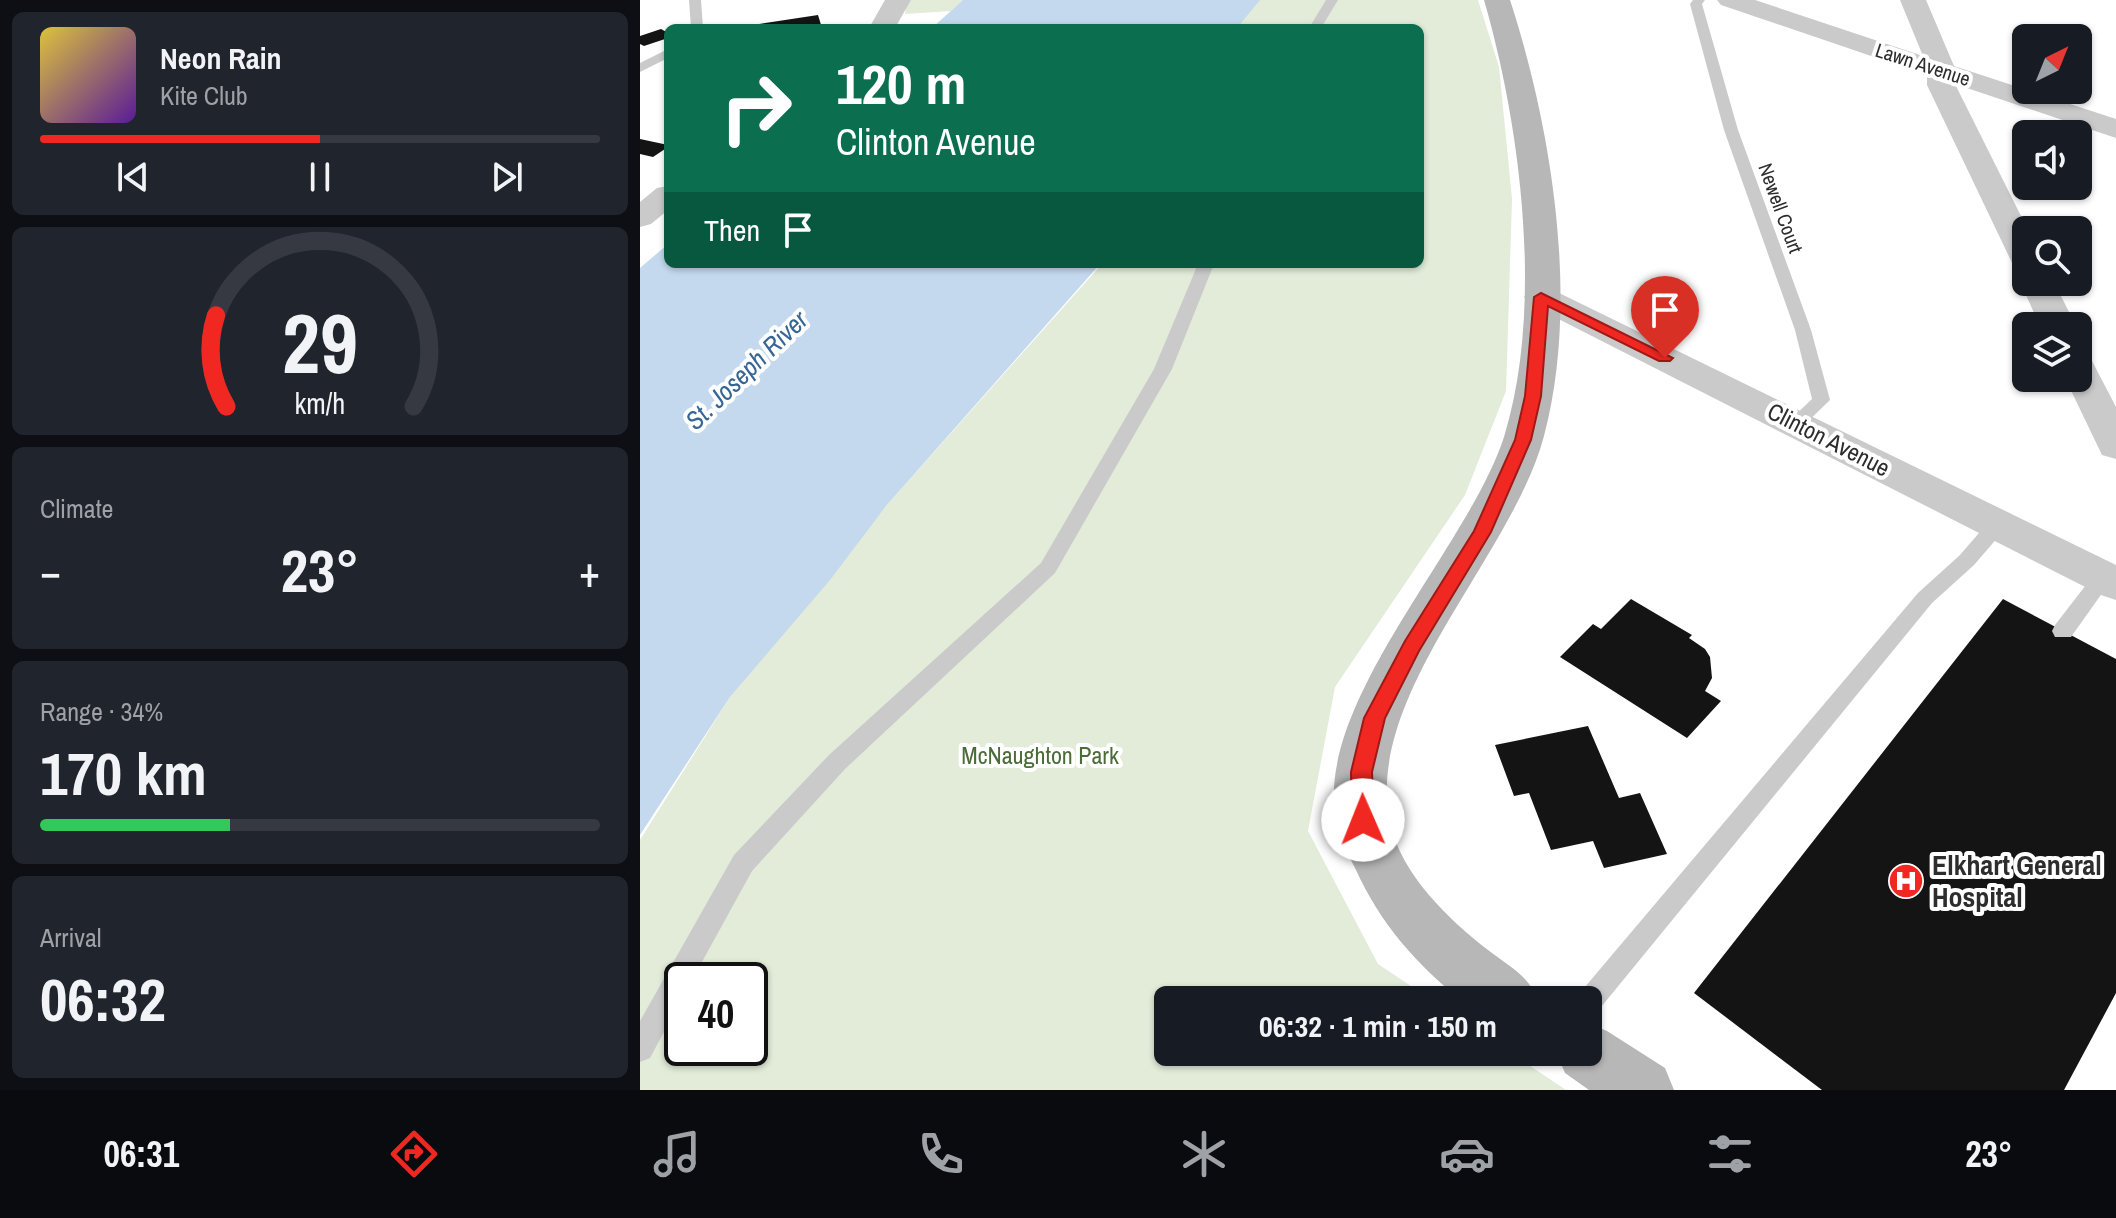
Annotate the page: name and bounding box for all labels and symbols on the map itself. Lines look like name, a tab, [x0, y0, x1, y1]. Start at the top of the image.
north arrow	[2012, 24, 2092, 104]
street label: Lawn Avenue	[1872, 36, 1974, 92]
street label: Newell Court	[1752, 159, 1810, 257]
pin	[1631, 276, 1699, 358]
water label: St. Joseph River	[677, 302, 815, 437]
street label: Clinton Avenue	[1762, 395, 1896, 483]
park label: McNaughton Park	[961, 739, 1119, 771]
position arrow	[1321, 778, 1405, 862]
place label: Elkhart General Hospital	[1932, 846, 2102, 916]
hospital icon: Elkhart General Hospital	[1887, 862, 1925, 900]
speed limit sign: 40	[664, 962, 768, 1066]

